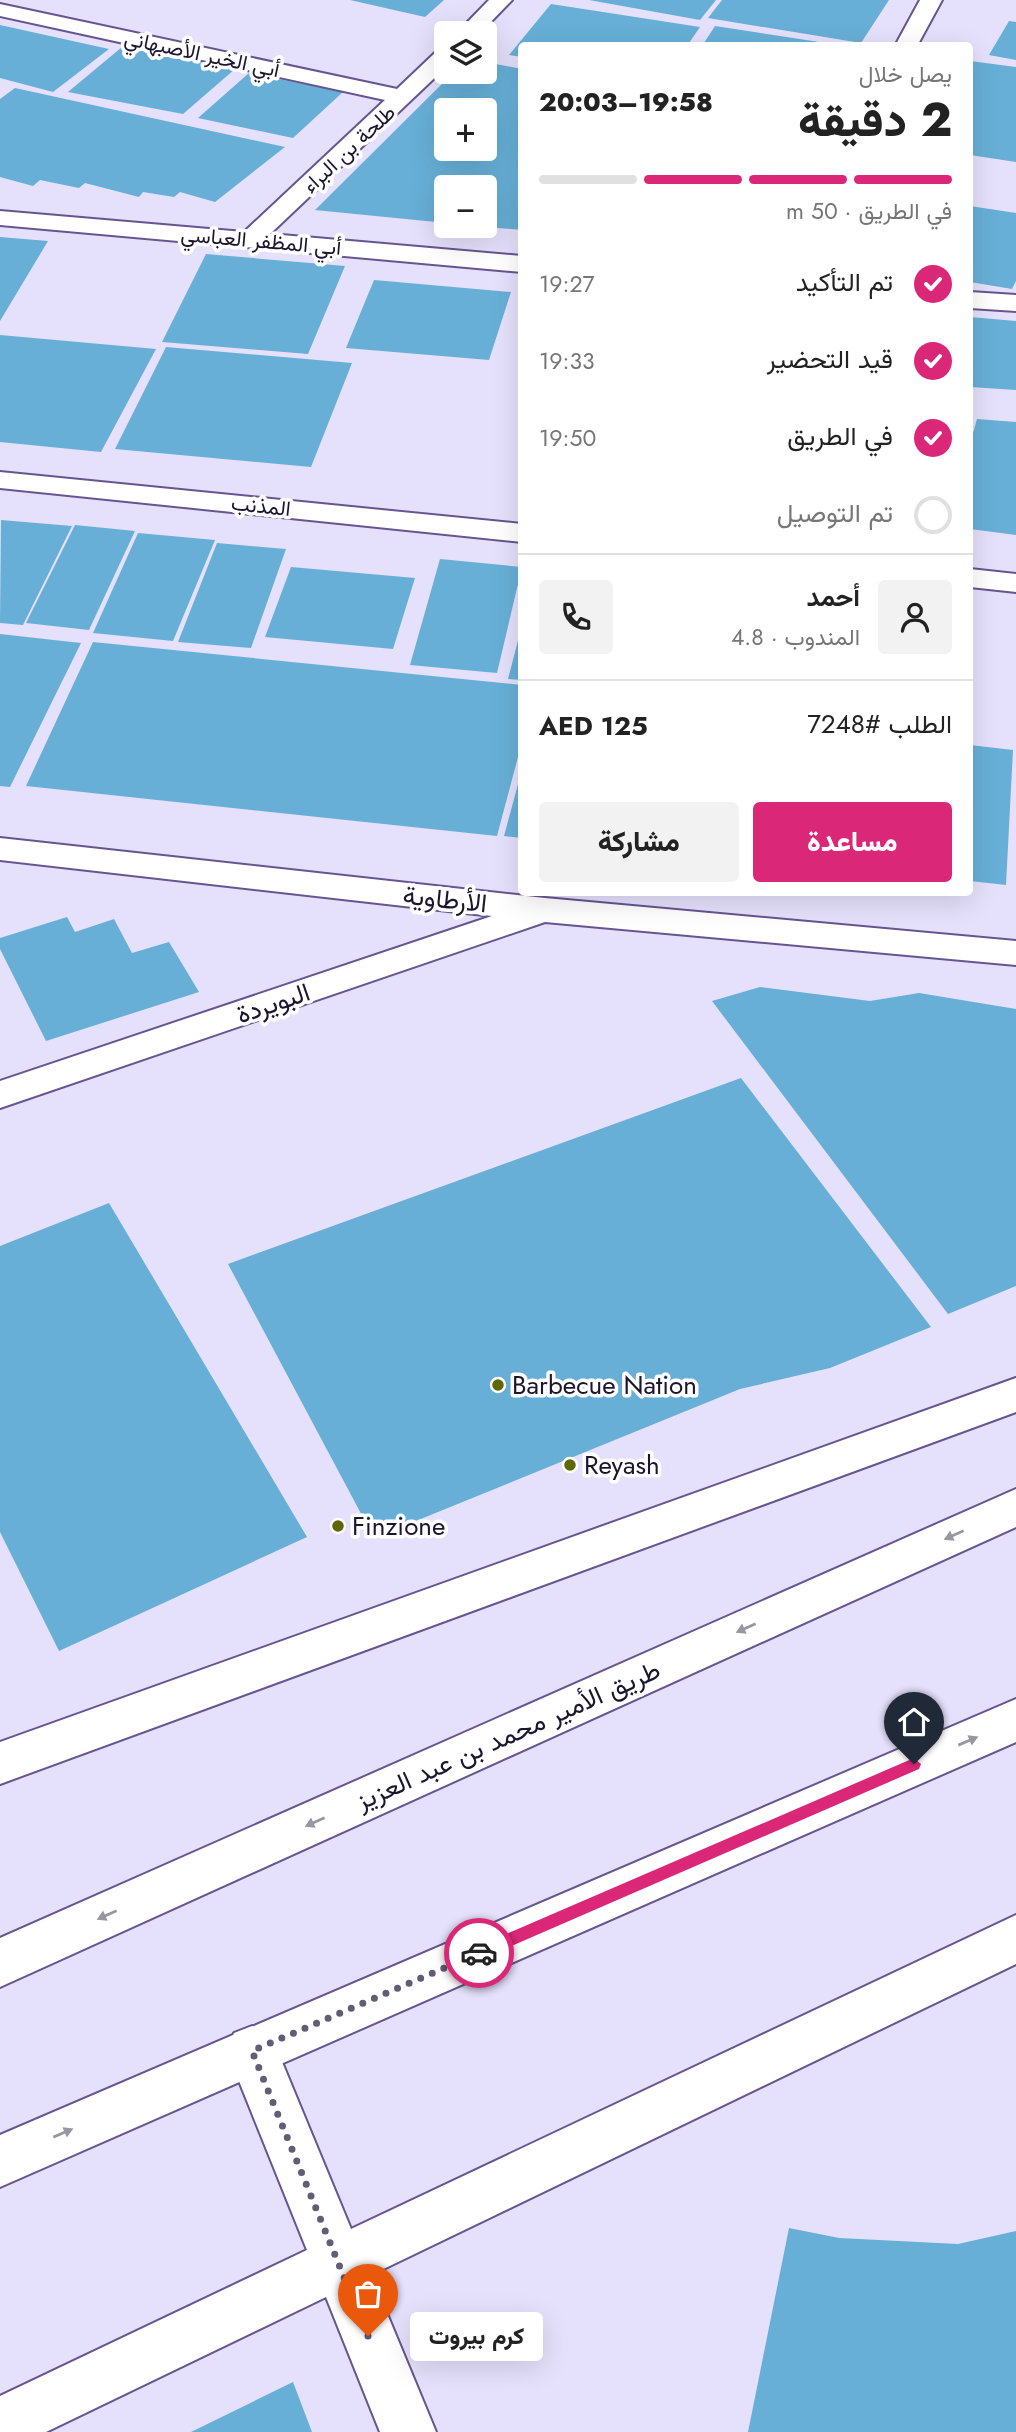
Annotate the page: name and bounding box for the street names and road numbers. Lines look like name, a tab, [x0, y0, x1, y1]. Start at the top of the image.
street label: أبي الخير الأصبهاني	[121, 23, 283, 87]
street label: طلحة بن البراء	[296, 98, 402, 200]
street label: أبي المظفر العباسي	[179, 219, 343, 265]
street label: المذنب	[230, 488, 292, 524]
street label: الأرطاوية	[401, 876, 489, 922]
street label: البويردة	[231, 973, 315, 1033]
street label: طريق الأمير محمد بن عبد العزيز	[349, 1651, 666, 1820]

